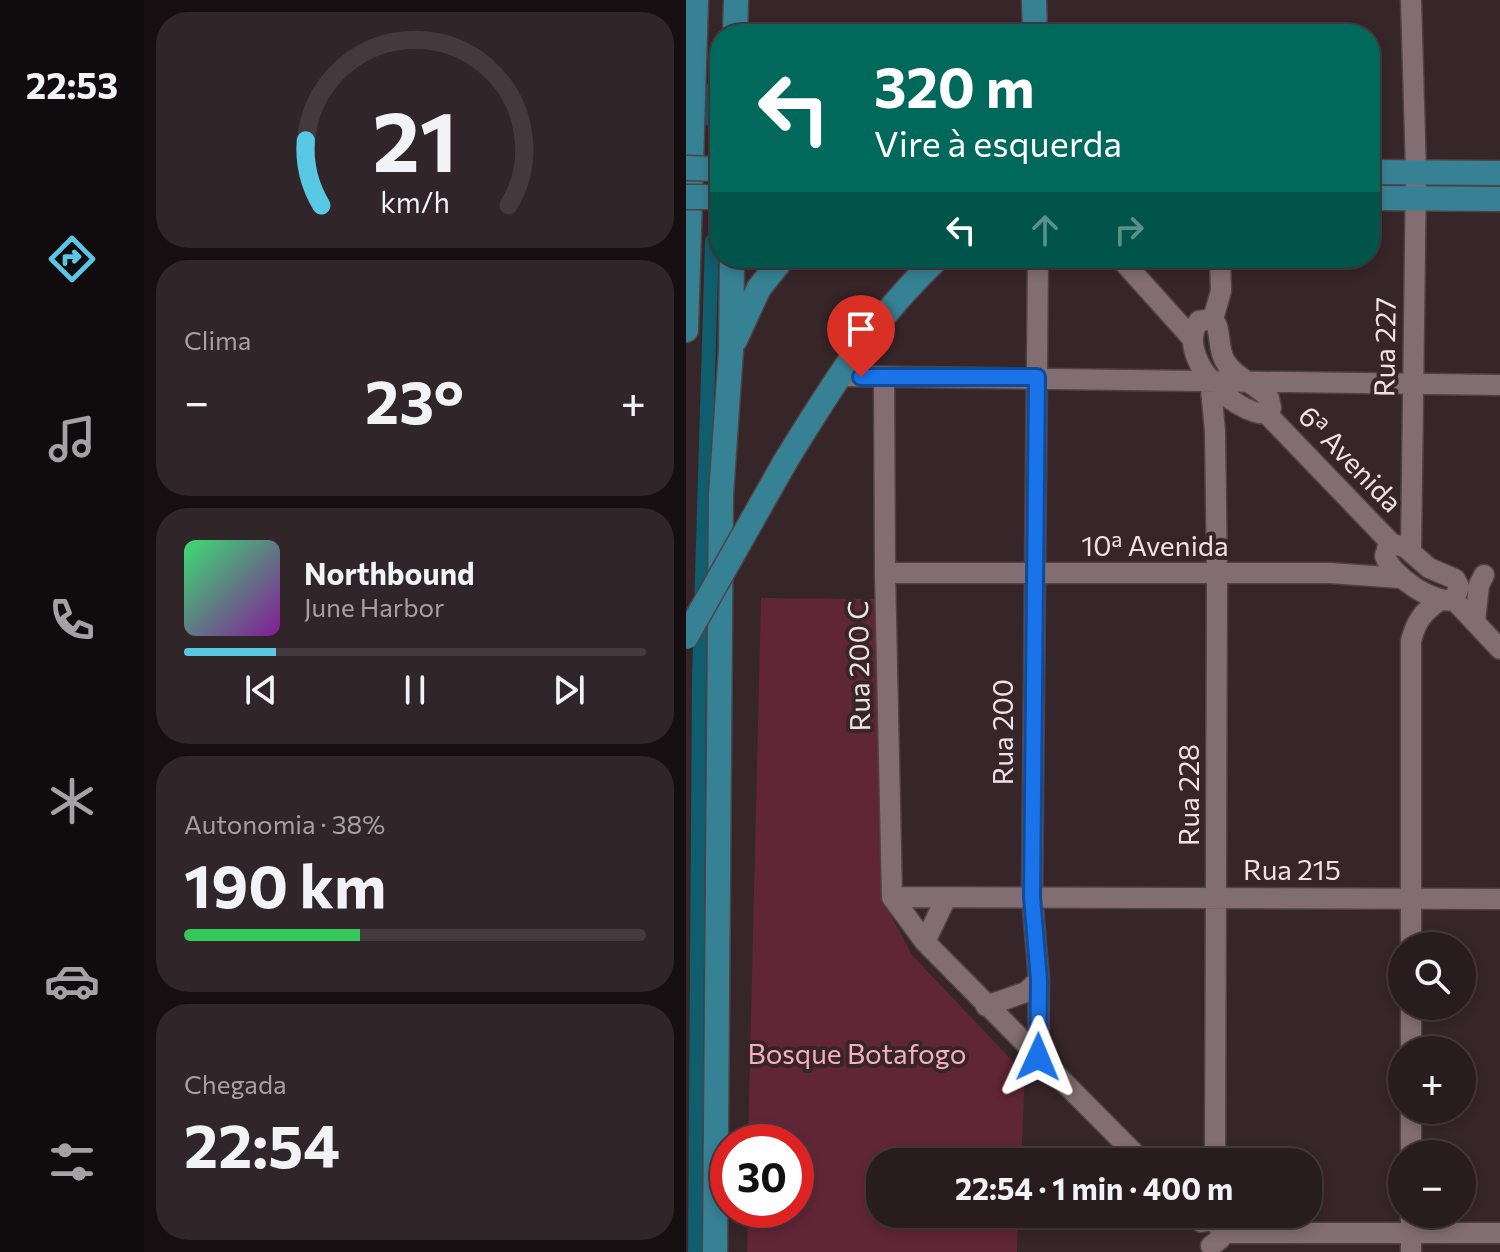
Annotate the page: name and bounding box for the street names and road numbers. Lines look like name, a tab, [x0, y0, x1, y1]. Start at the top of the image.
street label: Rua 227	[1366, 297, 1402, 397]
street label: 6ª Avenida	[1292, 398, 1410, 518]
street label: 10ª Avenida	[1081, 528, 1229, 562]
street label: Rua 200 C	[840, 600, 876, 732]
street label: Rua 200	[985, 679, 1019, 785]
street label: Rua 228	[1171, 744, 1205, 846]
street label: Rua 215	[1243, 852, 1341, 886]

